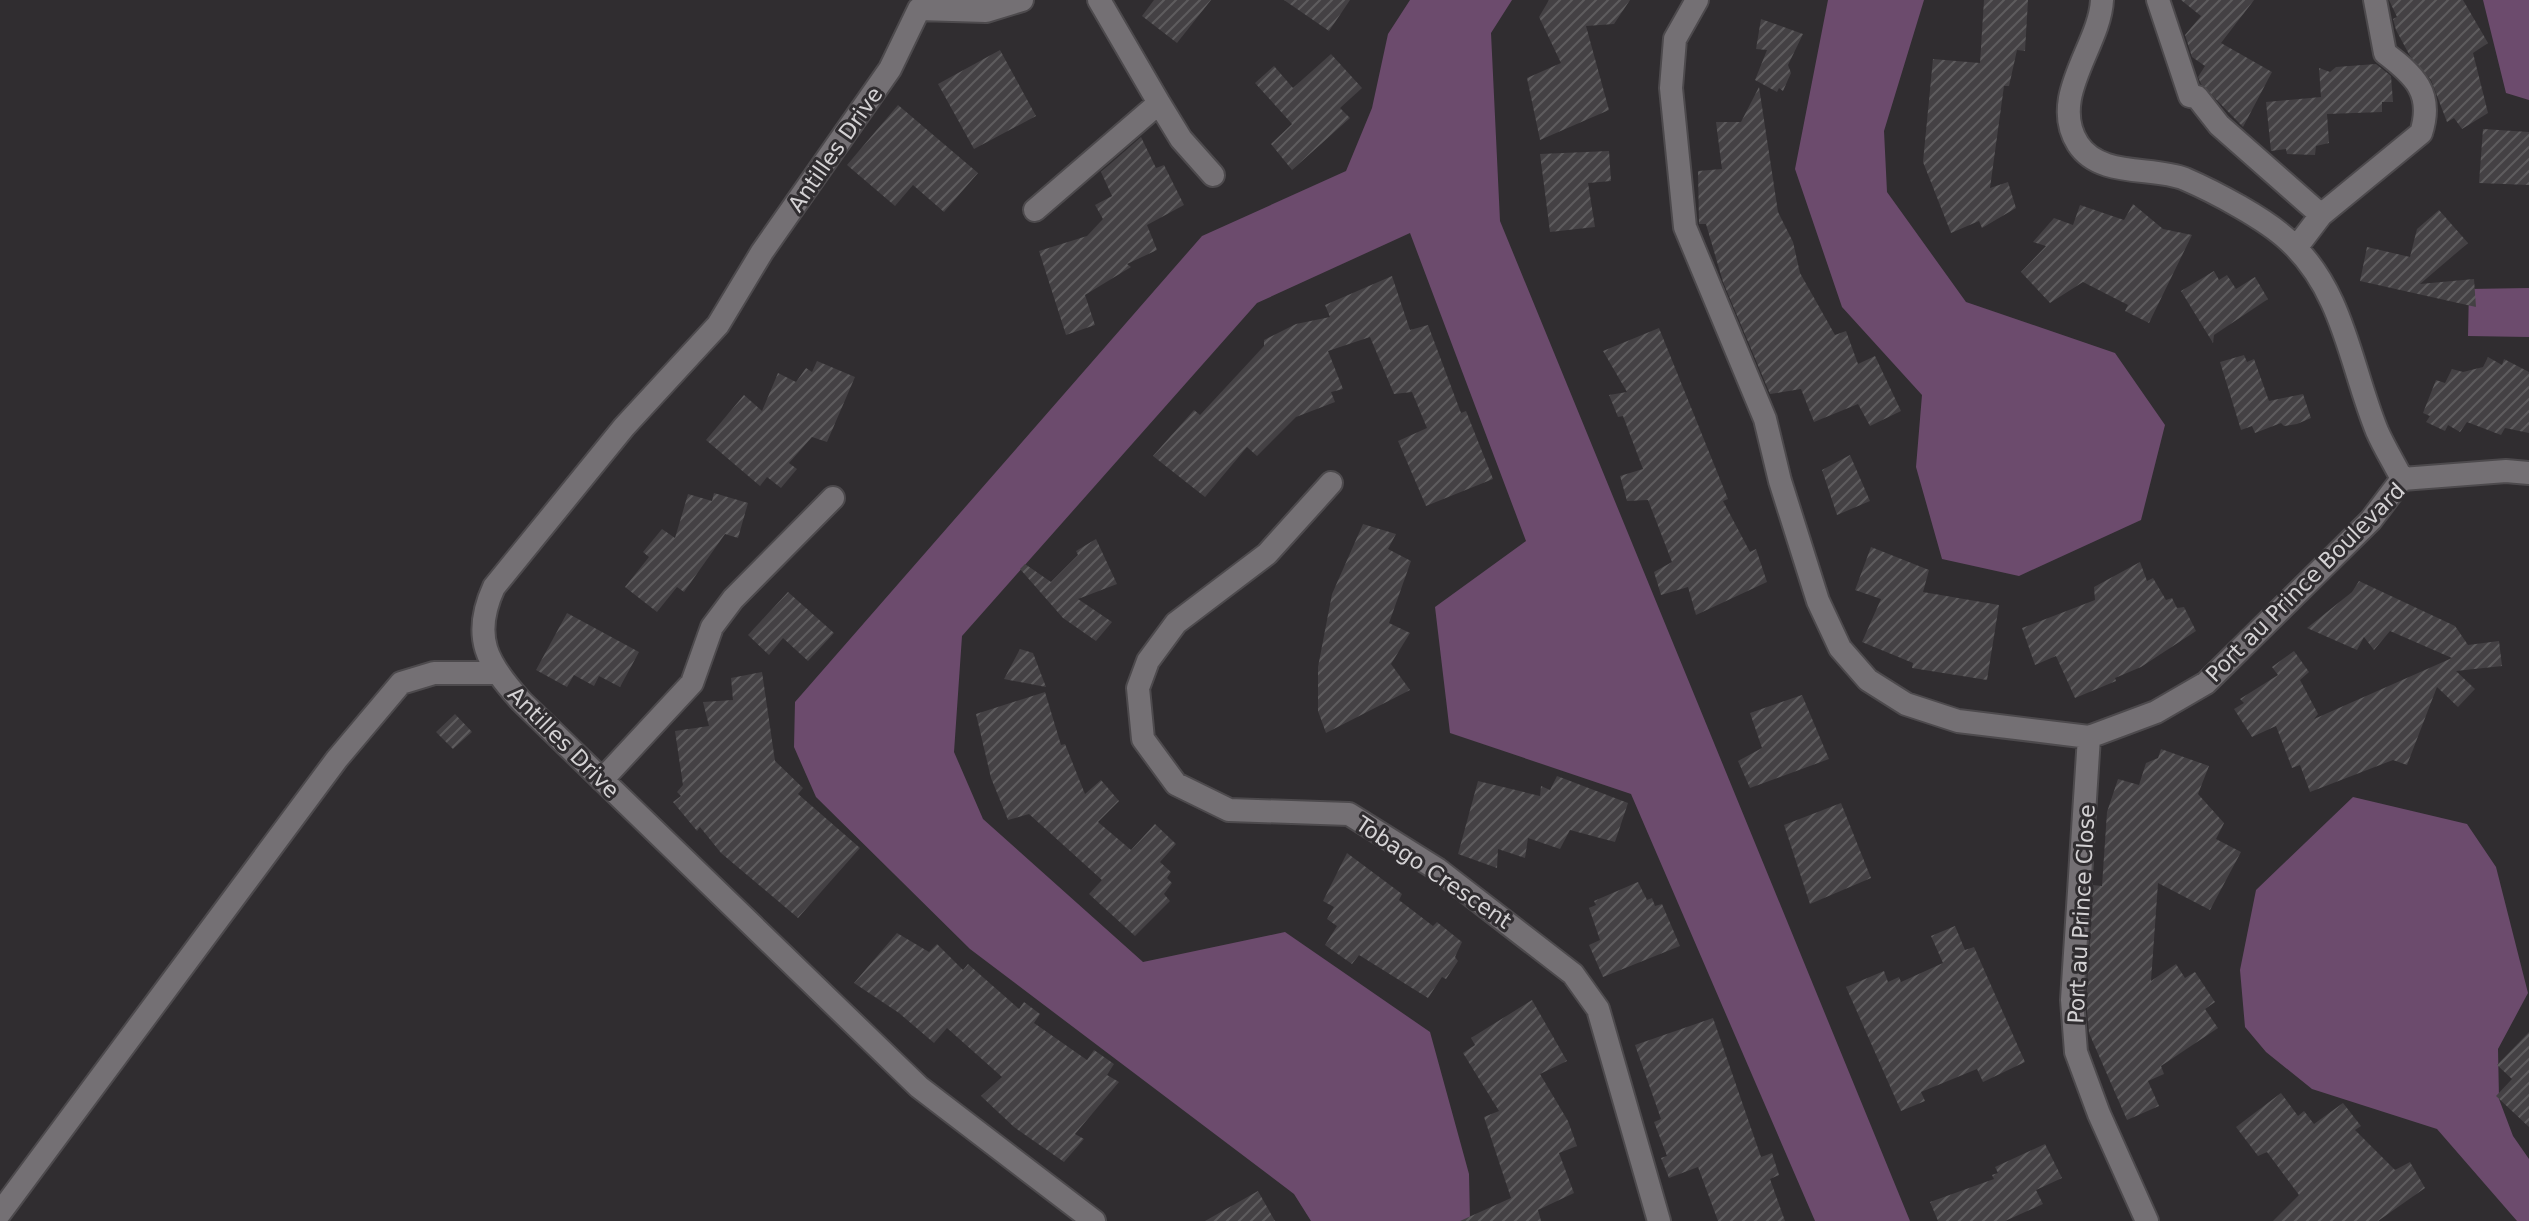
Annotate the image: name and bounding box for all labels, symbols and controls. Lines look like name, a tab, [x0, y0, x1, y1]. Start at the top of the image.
street label: Antilles Drive	[783, 82, 888, 217]
street label: Port au Prince Boulevard	[2201, 478, 2410, 687]
street label: Antilles Drive	[503, 682, 624, 803]
street label: Port au Prince Close	[2063, 804, 2100, 1024]
street label: Tobago Crescent	[1350, 811, 1517, 934]

